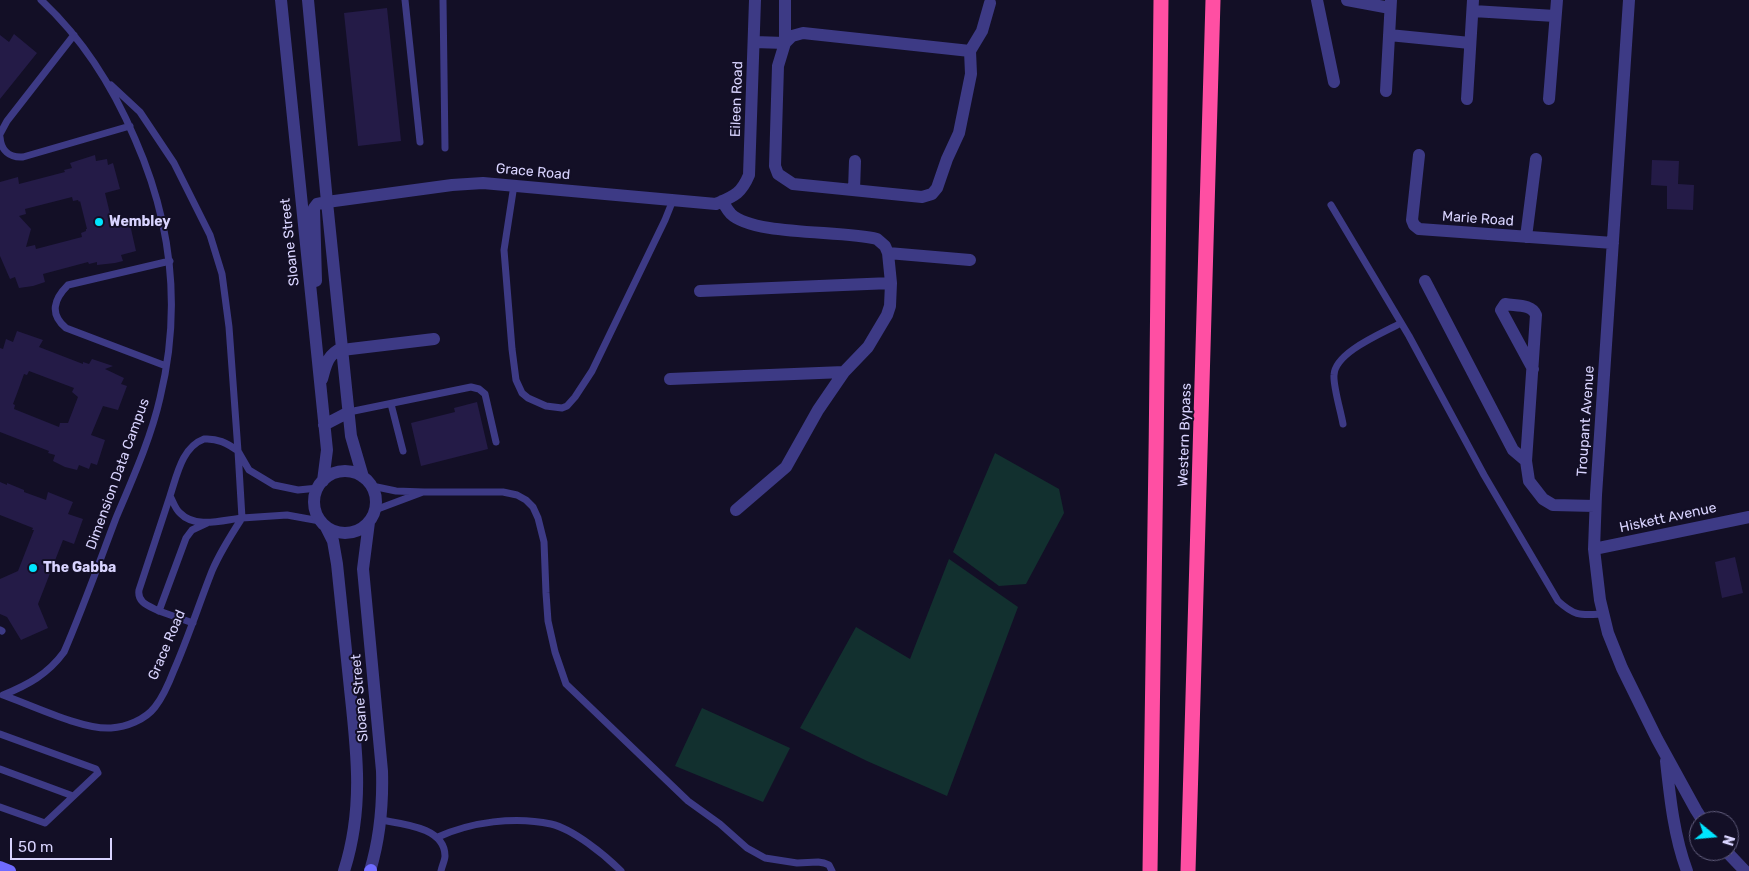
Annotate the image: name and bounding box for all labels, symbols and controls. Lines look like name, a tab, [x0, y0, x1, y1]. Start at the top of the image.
street label: Eileen Road	[727, 61, 747, 137]
street label: Grace Road	[495, 160, 571, 184]
street label: Sloane Street	[277, 197, 303, 287]
street label: Marie Road	[1442, 208, 1514, 230]
place label: Wembley	[109, 214, 171, 230]
marker: Wembley	[93, 216, 105, 228]
street label: Troupant Avenue	[1574, 365, 1598, 477]
street label: Western Bypass	[1175, 383, 1195, 487]
street label: Dimension Data Campus	[83, 396, 153, 552]
street label: Hiskett Avenue	[1618, 500, 1718, 536]
place label: The Gabba	[43, 560, 116, 576]
marker: The Gabba	[27, 562, 39, 574]
street label: Grace Road	[145, 607, 189, 683]
street label: Sloane Street	[348, 653, 372, 743]
north arrow	[1689, 811, 1739, 861]
scale bar	[12, 828, 115, 860]
text: N	[1718, 833, 1737, 848]
text: 50 m	[18, 838, 53, 856]

